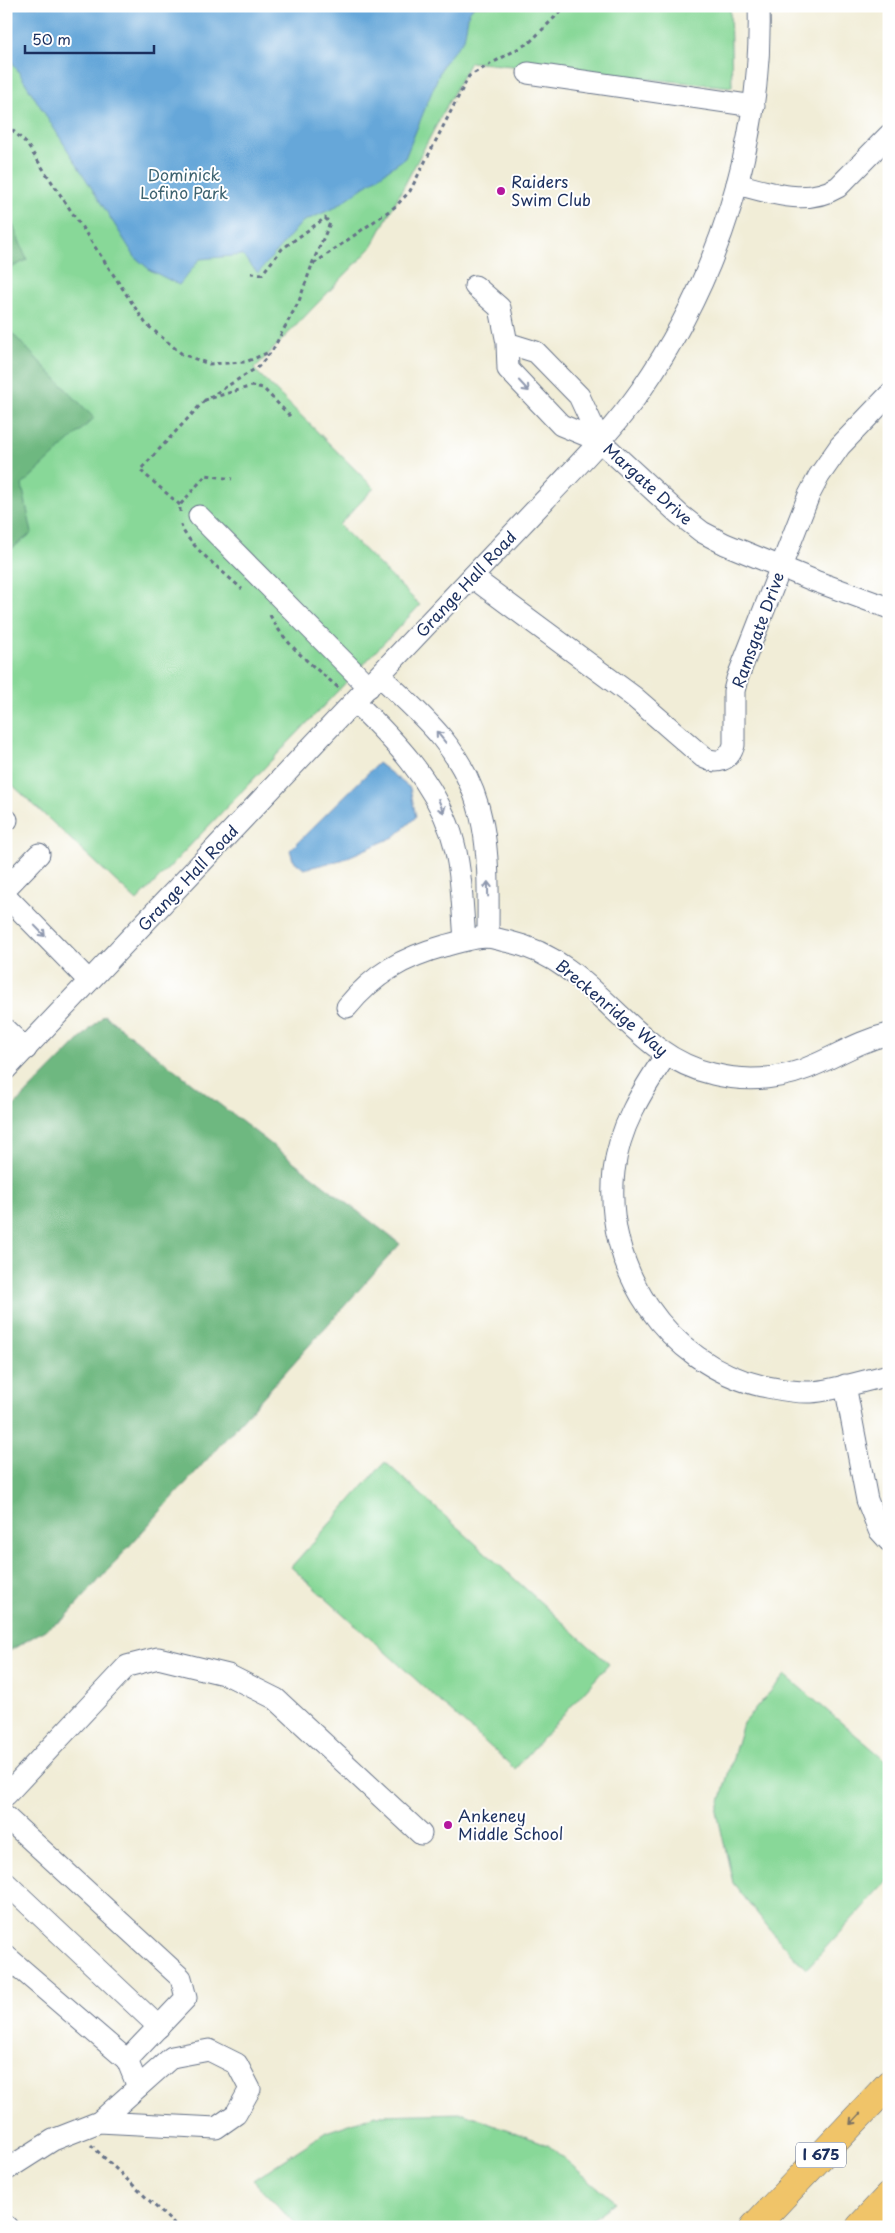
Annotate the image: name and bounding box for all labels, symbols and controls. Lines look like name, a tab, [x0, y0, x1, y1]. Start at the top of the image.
scale bar	[25, 22, 154, 54]
text: 50 m	[32, 27, 71, 50]
park label: Dominick Lofino Park	[140, 162, 228, 204]
place label: Raiders Swim Club	[511, 169, 591, 211]
marker: Raiders Swim Club	[495, 185, 507, 197]
one-way arrow	[518, 380, 530, 392]
street label: Margate Drive	[599, 437, 699, 530]
street label: Grange Hall Road	[409, 525, 521, 642]
street label: Ramsgate Drive	[725, 568, 789, 691]
one-way arrow	[436, 731, 447, 744]
one-way arrow	[436, 798, 446, 813]
street label: Grange Hall Road	[131, 819, 243, 936]
one-way arrow	[483, 881, 493, 897]
one-way arrow	[34, 924, 46, 937]
street label: Breckenridge Way	[551, 953, 674, 1061]
place label: Ankeney Middle School	[458, 1803, 563, 1845]
marker: Ankeney Middle School	[442, 1819, 454, 1831]
one-way arrow	[849, 2113, 861, 2126]
road number: I 675	[796, 2142, 846, 2168]

